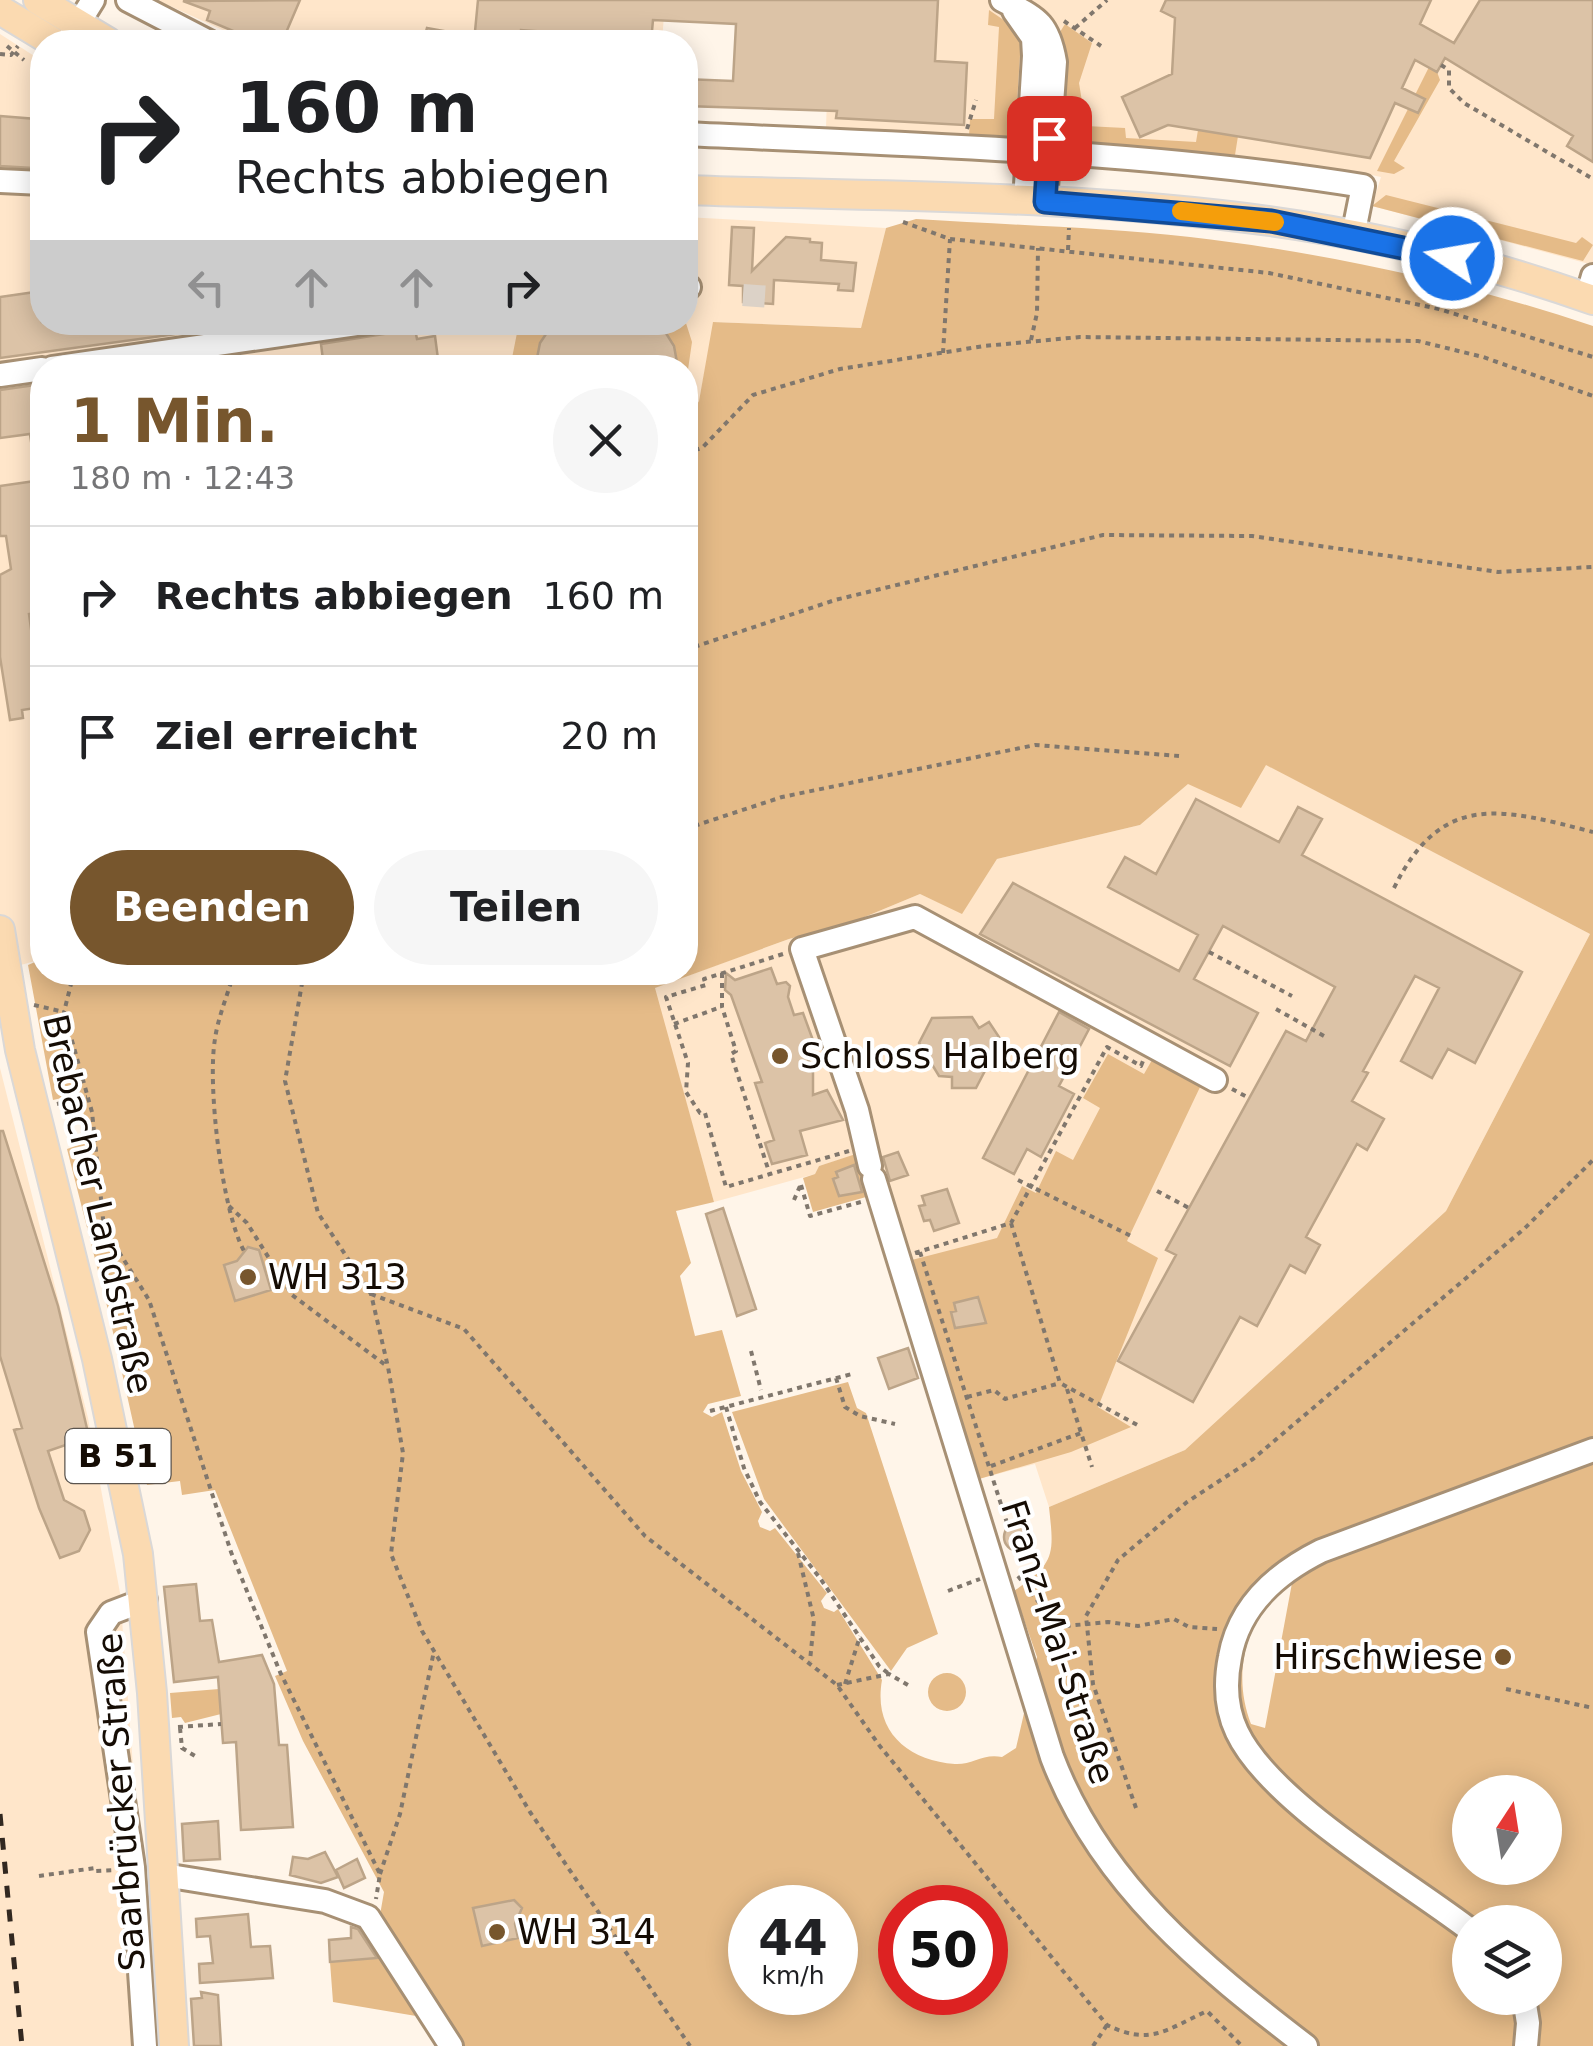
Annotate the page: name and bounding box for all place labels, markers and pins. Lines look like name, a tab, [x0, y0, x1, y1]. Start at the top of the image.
pin	[1007, 96, 1092, 181]
place label: Schloss Halberg	[800, 1036, 1080, 1076]
marker: Schloss Halberg	[769, 1045, 791, 1067]
place label: WH 313	[268, 1257, 407, 1297]
marker: WH 313	[237, 1266, 259, 1288]
place label: Hirschwiese	[1273, 1637, 1483, 1677]
marker: Hirschwiese	[1492, 1646, 1514, 1668]
place label: WH 314	[517, 1912, 656, 1952]
marker: WH 314	[486, 1921, 508, 1943]

